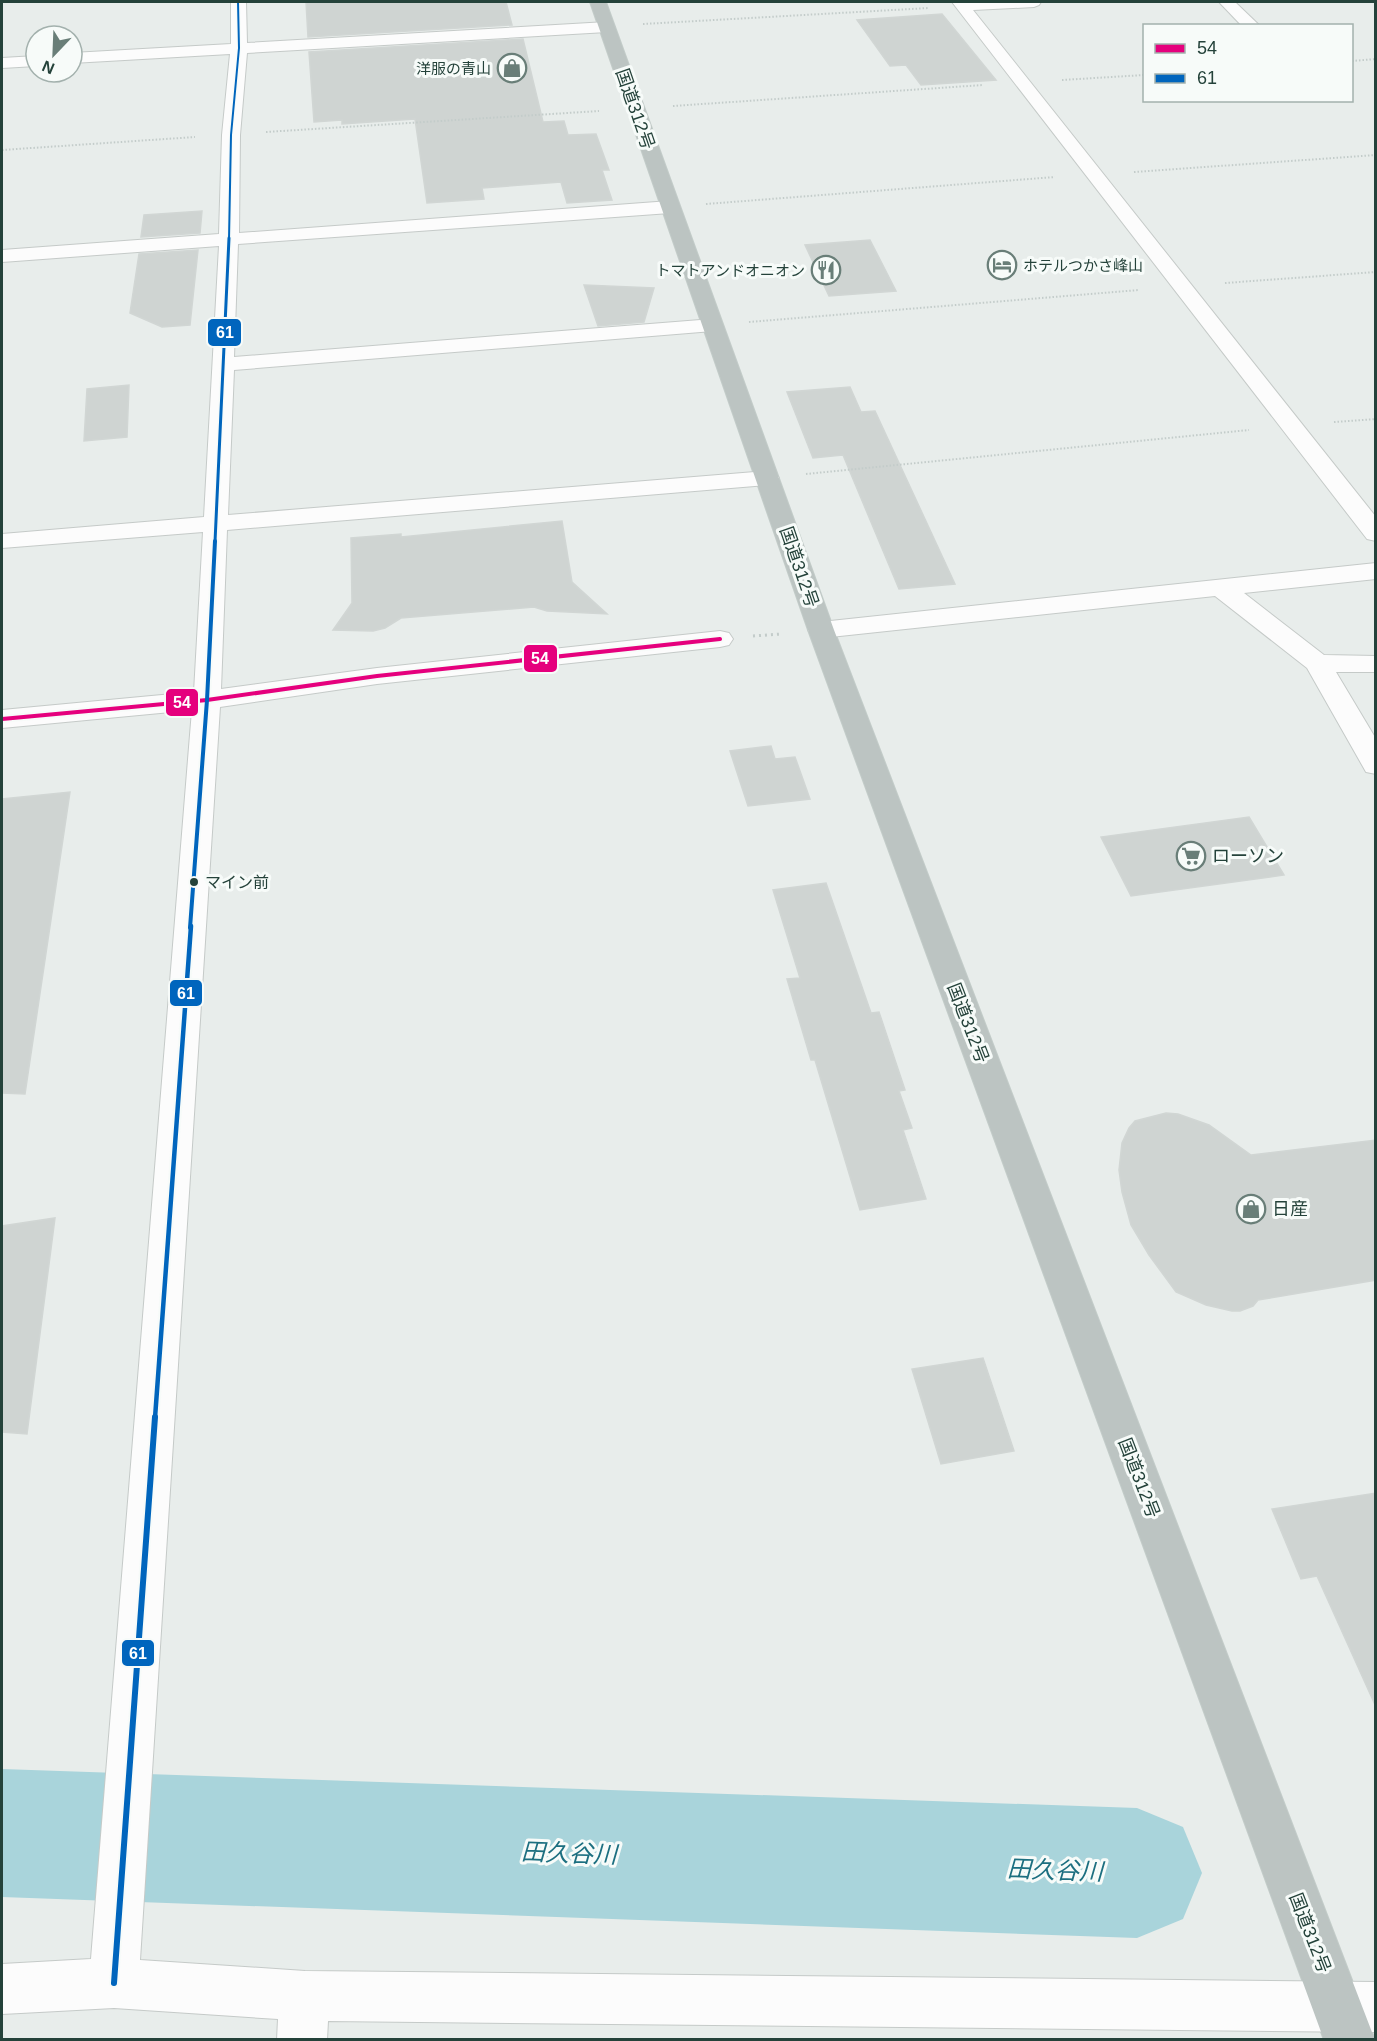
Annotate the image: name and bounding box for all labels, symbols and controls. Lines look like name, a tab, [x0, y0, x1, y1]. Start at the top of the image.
north arrow	[24, 24, 84, 84]
legend	[1143, 24, 1353, 102]
text: 54	[1197, 38, 1217, 58]
shop icon: 洋服の青山	[496, 52, 528, 84]
text: N	[40, 57, 57, 77]
place label: 洋服の青山	[416, 60, 491, 77]
street label: 国道312号	[612, 66, 658, 152]
text: 61	[1197, 68, 1217, 88]
hotel icon: ホテルつかさ峰山	[986, 249, 1018, 281]
restaurant icon: トマトアンドオニオン	[810, 254, 842, 286]
place label: ホテルつかさ峰山	[1023, 257, 1143, 274]
place label: トマトアンドオニオン	[656, 262, 805, 279]
line badge: 61	[207, 318, 242, 347]
text: 61	[216, 324, 234, 341]
street label: 国道312号	[776, 524, 822, 610]
line badge: 54	[523, 644, 558, 673]
text: 54	[531, 650, 549, 667]
line badge: 54	[165, 688, 199, 717]
text: 54	[173, 694, 191, 711]
supermarket icon: ローソン	[1175, 840, 1207, 872]
place label: ローソン	[1212, 846, 1284, 866]
place label: マイン前	[205, 874, 269, 891]
marker: マイン前	[188, 876, 200, 888]
line badge: 61	[169, 979, 203, 1007]
street label: 国道312号	[944, 980, 992, 1066]
text: 61	[177, 985, 195, 1002]
shop icon: 日産	[1235, 1193, 1267, 1225]
place label: 日産	[1272, 1199, 1308, 1219]
street label: 国道312号	[1115, 1435, 1163, 1521]
line badge: 61	[121, 1639, 155, 1667]
text: 61	[129, 1645, 147, 1662]
water label: 田久谷川	[521, 1838, 620, 1868]
water label: 田久谷川	[1007, 1855, 1106, 1885]
street label: 国道312号	[1286, 1890, 1334, 1976]

